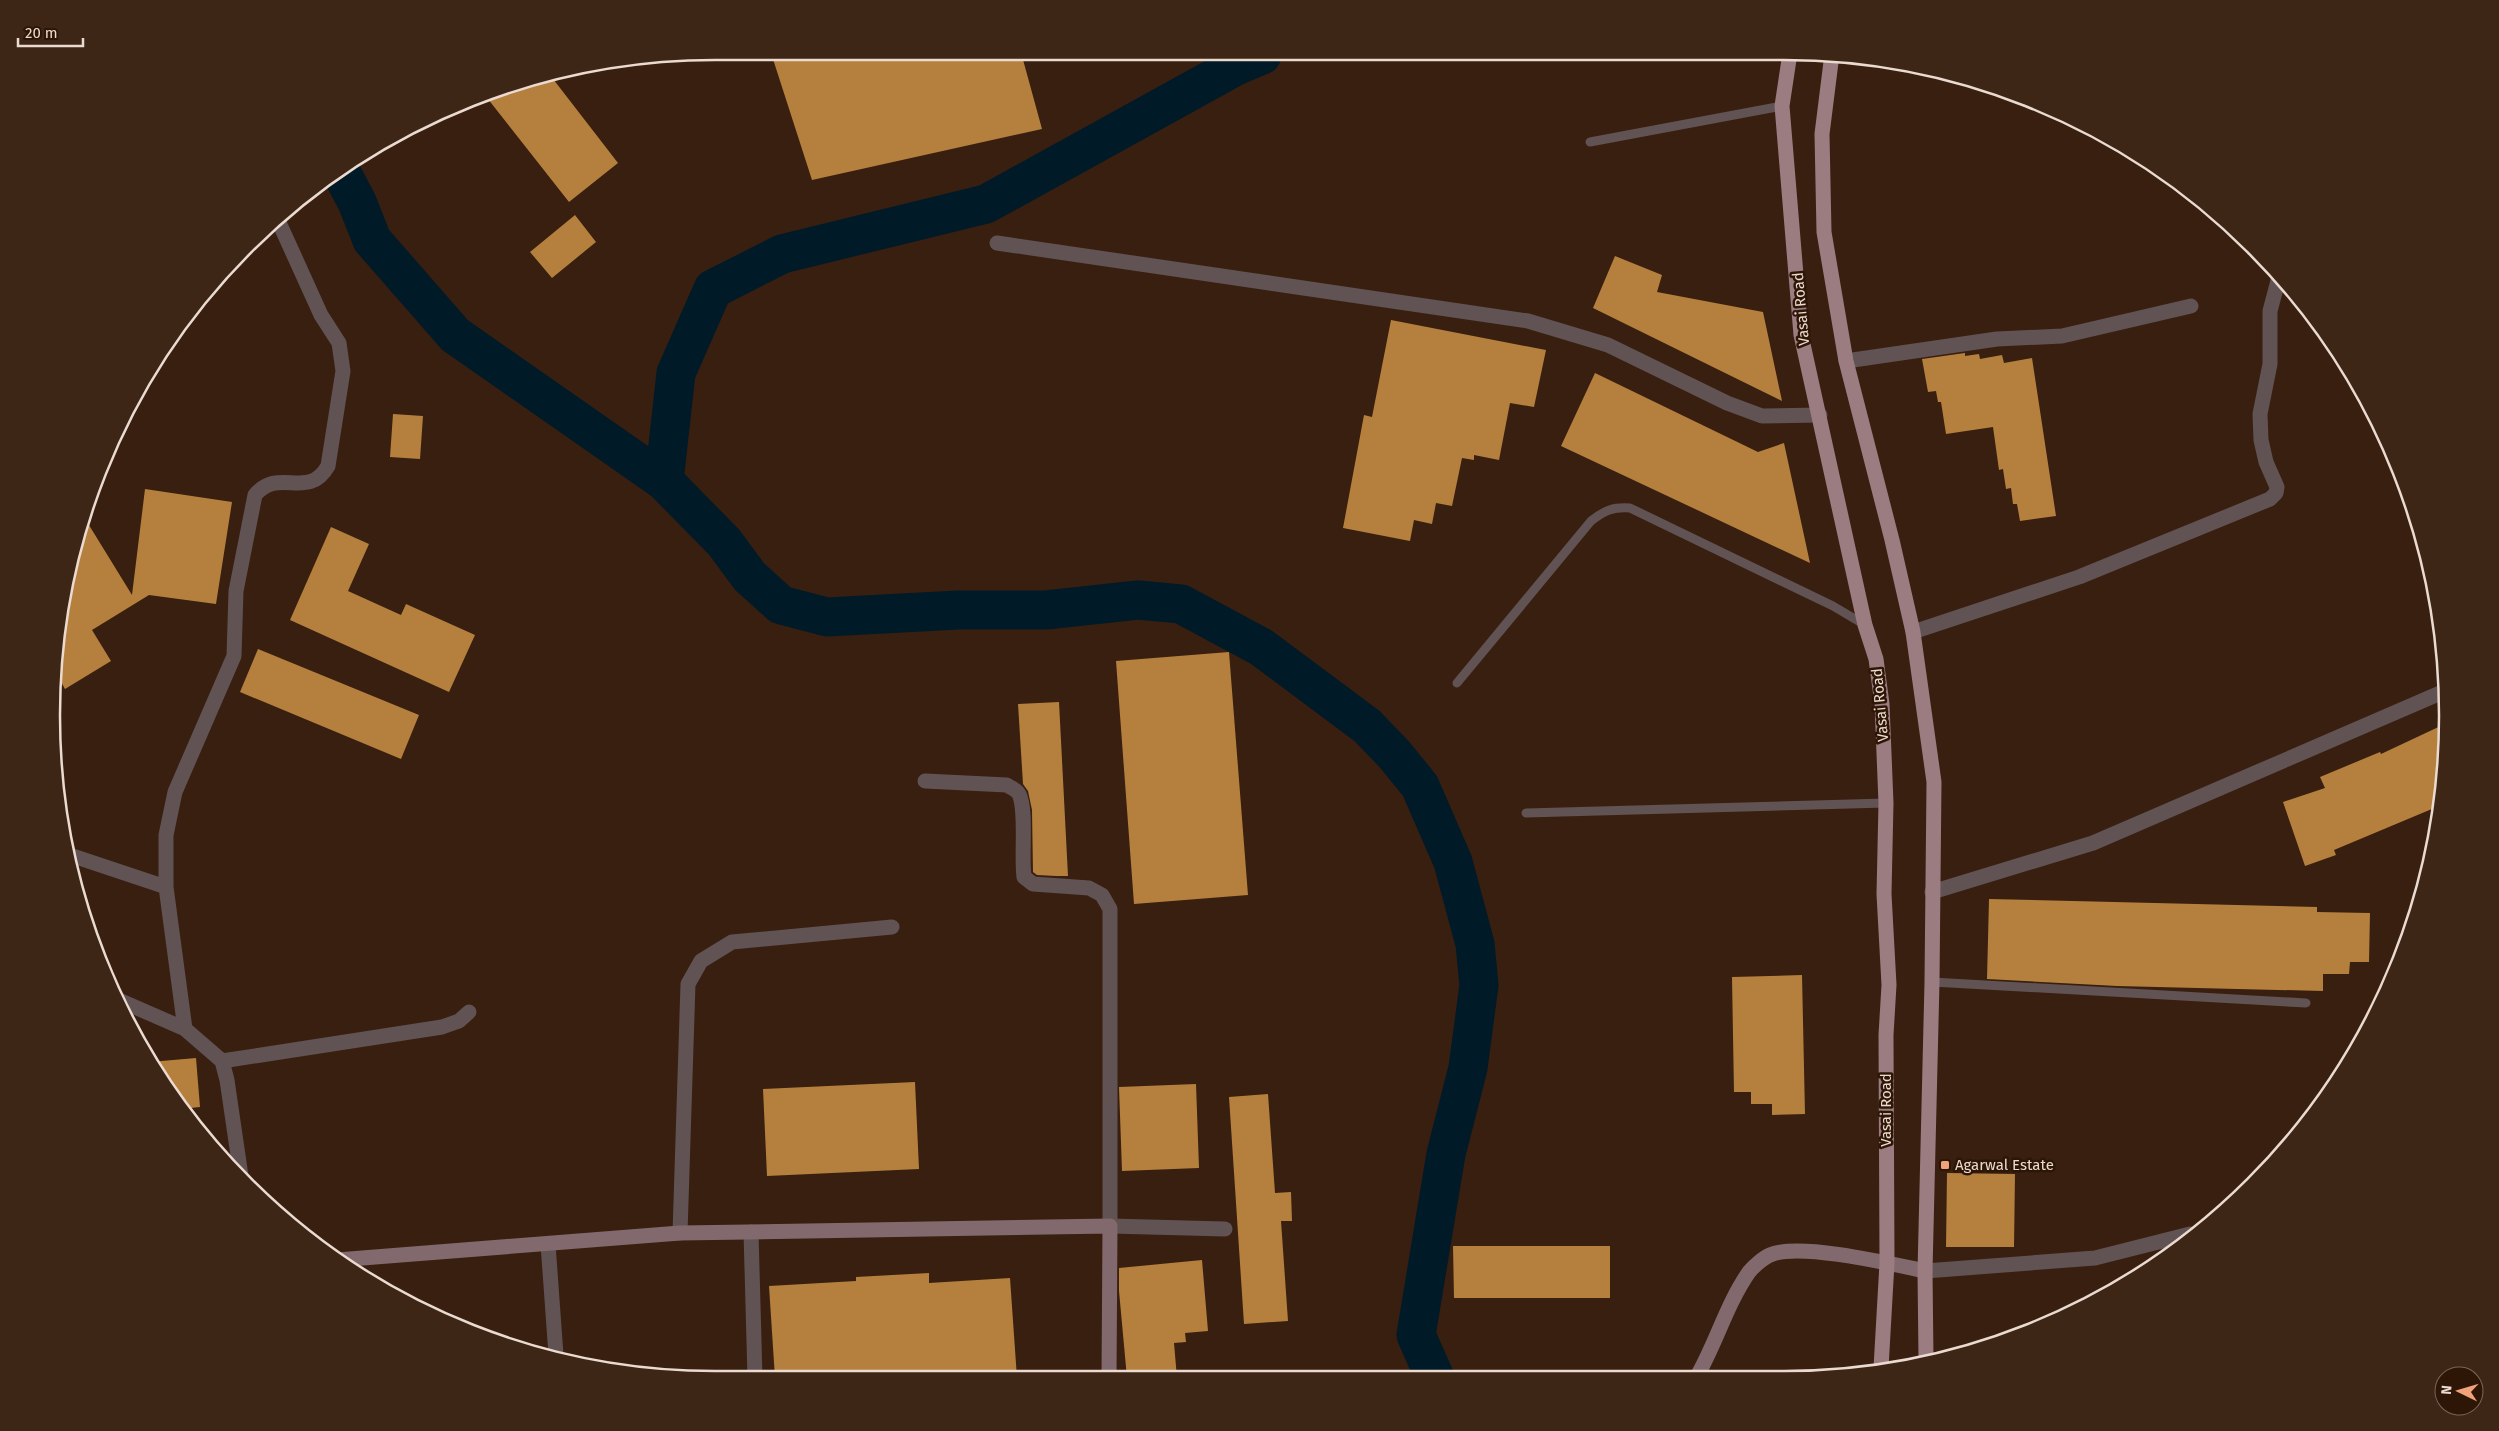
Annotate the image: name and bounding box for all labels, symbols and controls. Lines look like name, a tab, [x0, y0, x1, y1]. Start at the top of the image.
scale bar	[18, 15, 82, 47]
text: 20 m	[25, 24, 58, 42]
street label: Vasai Road	[1789, 272, 1813, 346]
street label: Vasai Road	[1868, 668, 1892, 742]
street label: Vasai Road	[1877, 1073, 1895, 1147]
place label: Agarwal Estate	[1955, 1156, 2054, 1174]
marker: Agarwal Estate	[1939, 1159, 1951, 1171]
north arrow	[2434, 1366, 2484, 1416]
text: N	[2438, 1385, 2455, 1395]

